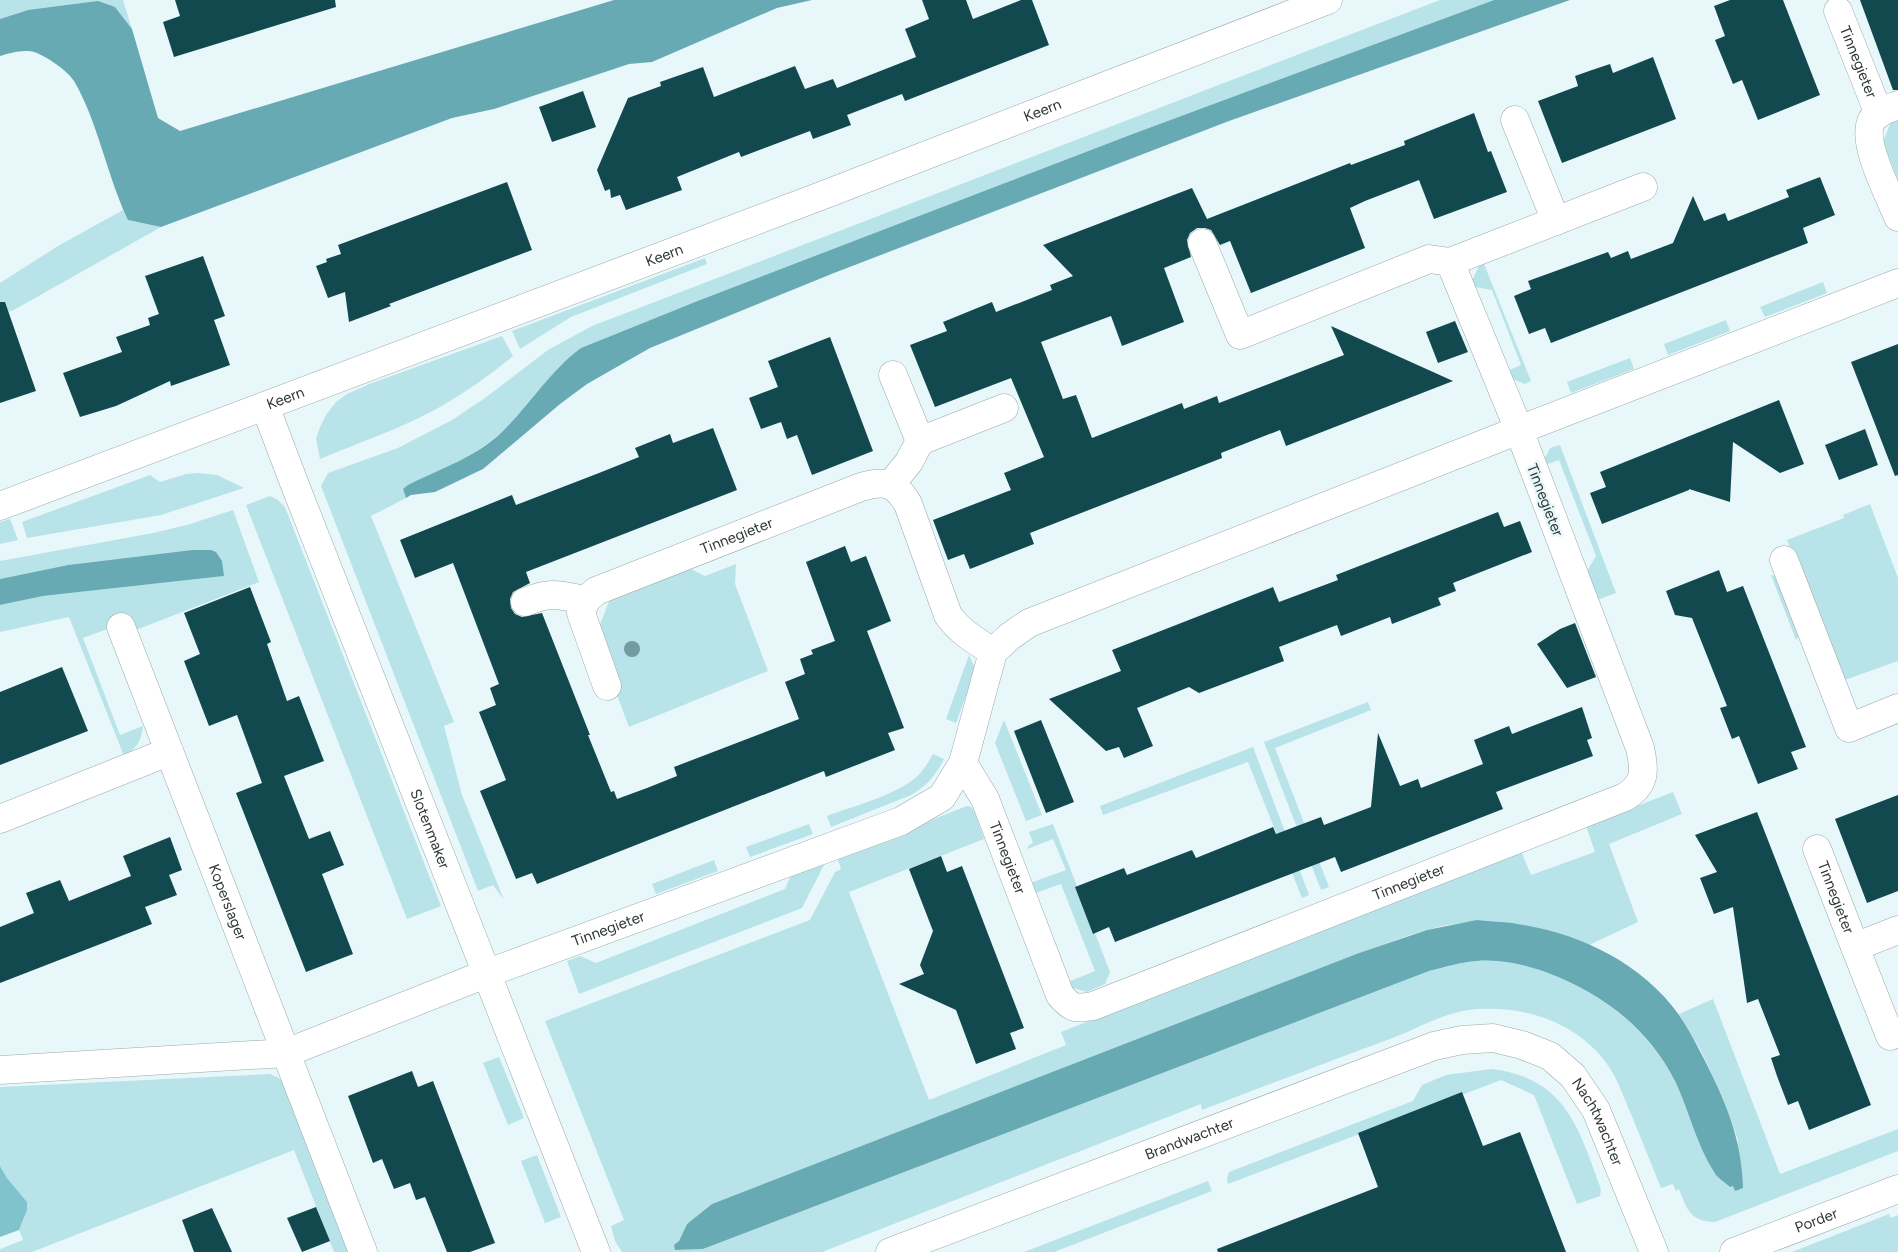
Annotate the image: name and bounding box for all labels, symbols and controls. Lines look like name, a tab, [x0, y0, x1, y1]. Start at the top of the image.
street label: Tinnegieter	[1836, 23, 1881, 101]
street label: Keern	[1021, 95, 1064, 126]
street label: Keern	[643, 240, 686, 270]
street label: Keern	[264, 383, 307, 414]
street label: Tinnegieter	[1523, 461, 1567, 539]
street label: Tinnegieter	[698, 514, 775, 558]
street label: Slotenmaker	[406, 786, 454, 871]
street label: Tinnegieter	[985, 819, 1029, 896]
street label: Tinnegieter	[1814, 859, 1858, 936]
street label: Tinnegieter	[1370, 860, 1448, 904]
street label: Koperslager	[205, 862, 250, 943]
street label: Tinnegieter	[570, 907, 647, 950]
street label: Nachtwachter	[1568, 1074, 1627, 1168]
street label: Brandwachter	[1142, 1114, 1236, 1164]
street label: Porder	[1792, 1204, 1840, 1237]

